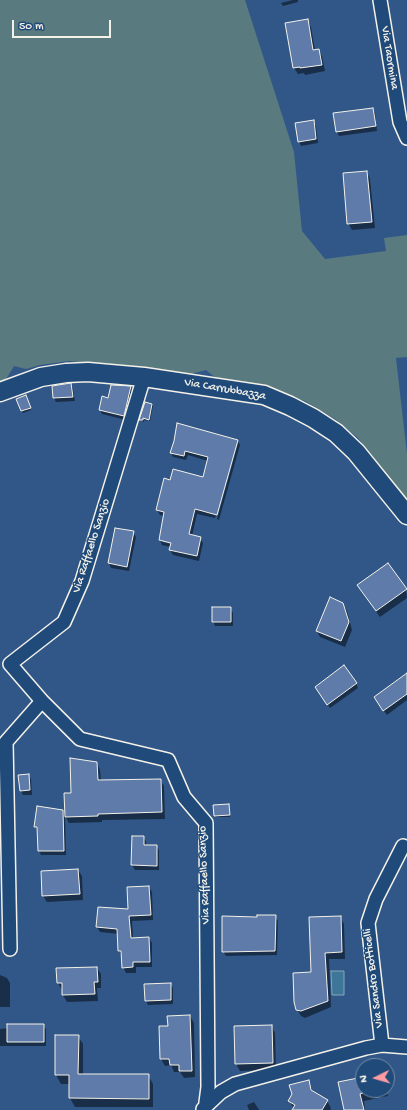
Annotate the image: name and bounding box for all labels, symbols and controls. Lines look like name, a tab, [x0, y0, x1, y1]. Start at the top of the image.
scale bar	[14, 12, 113, 38]
text: 50 m	[19, 20, 44, 34]
street label: Via Taormina	[377, 25, 401, 91]
street label: Via Carrubbazza	[183, 376, 267, 404]
street label: Via Raffaello Sanzio	[70, 497, 114, 595]
street label: Via Raffaello Sanzio	[196, 826, 214, 924]
street label: Via Sandro Botticelli	[361, 928, 387, 1028]
north arrow	[355, 1058, 395, 1098]
text: N	[358, 1075, 370, 1083]

